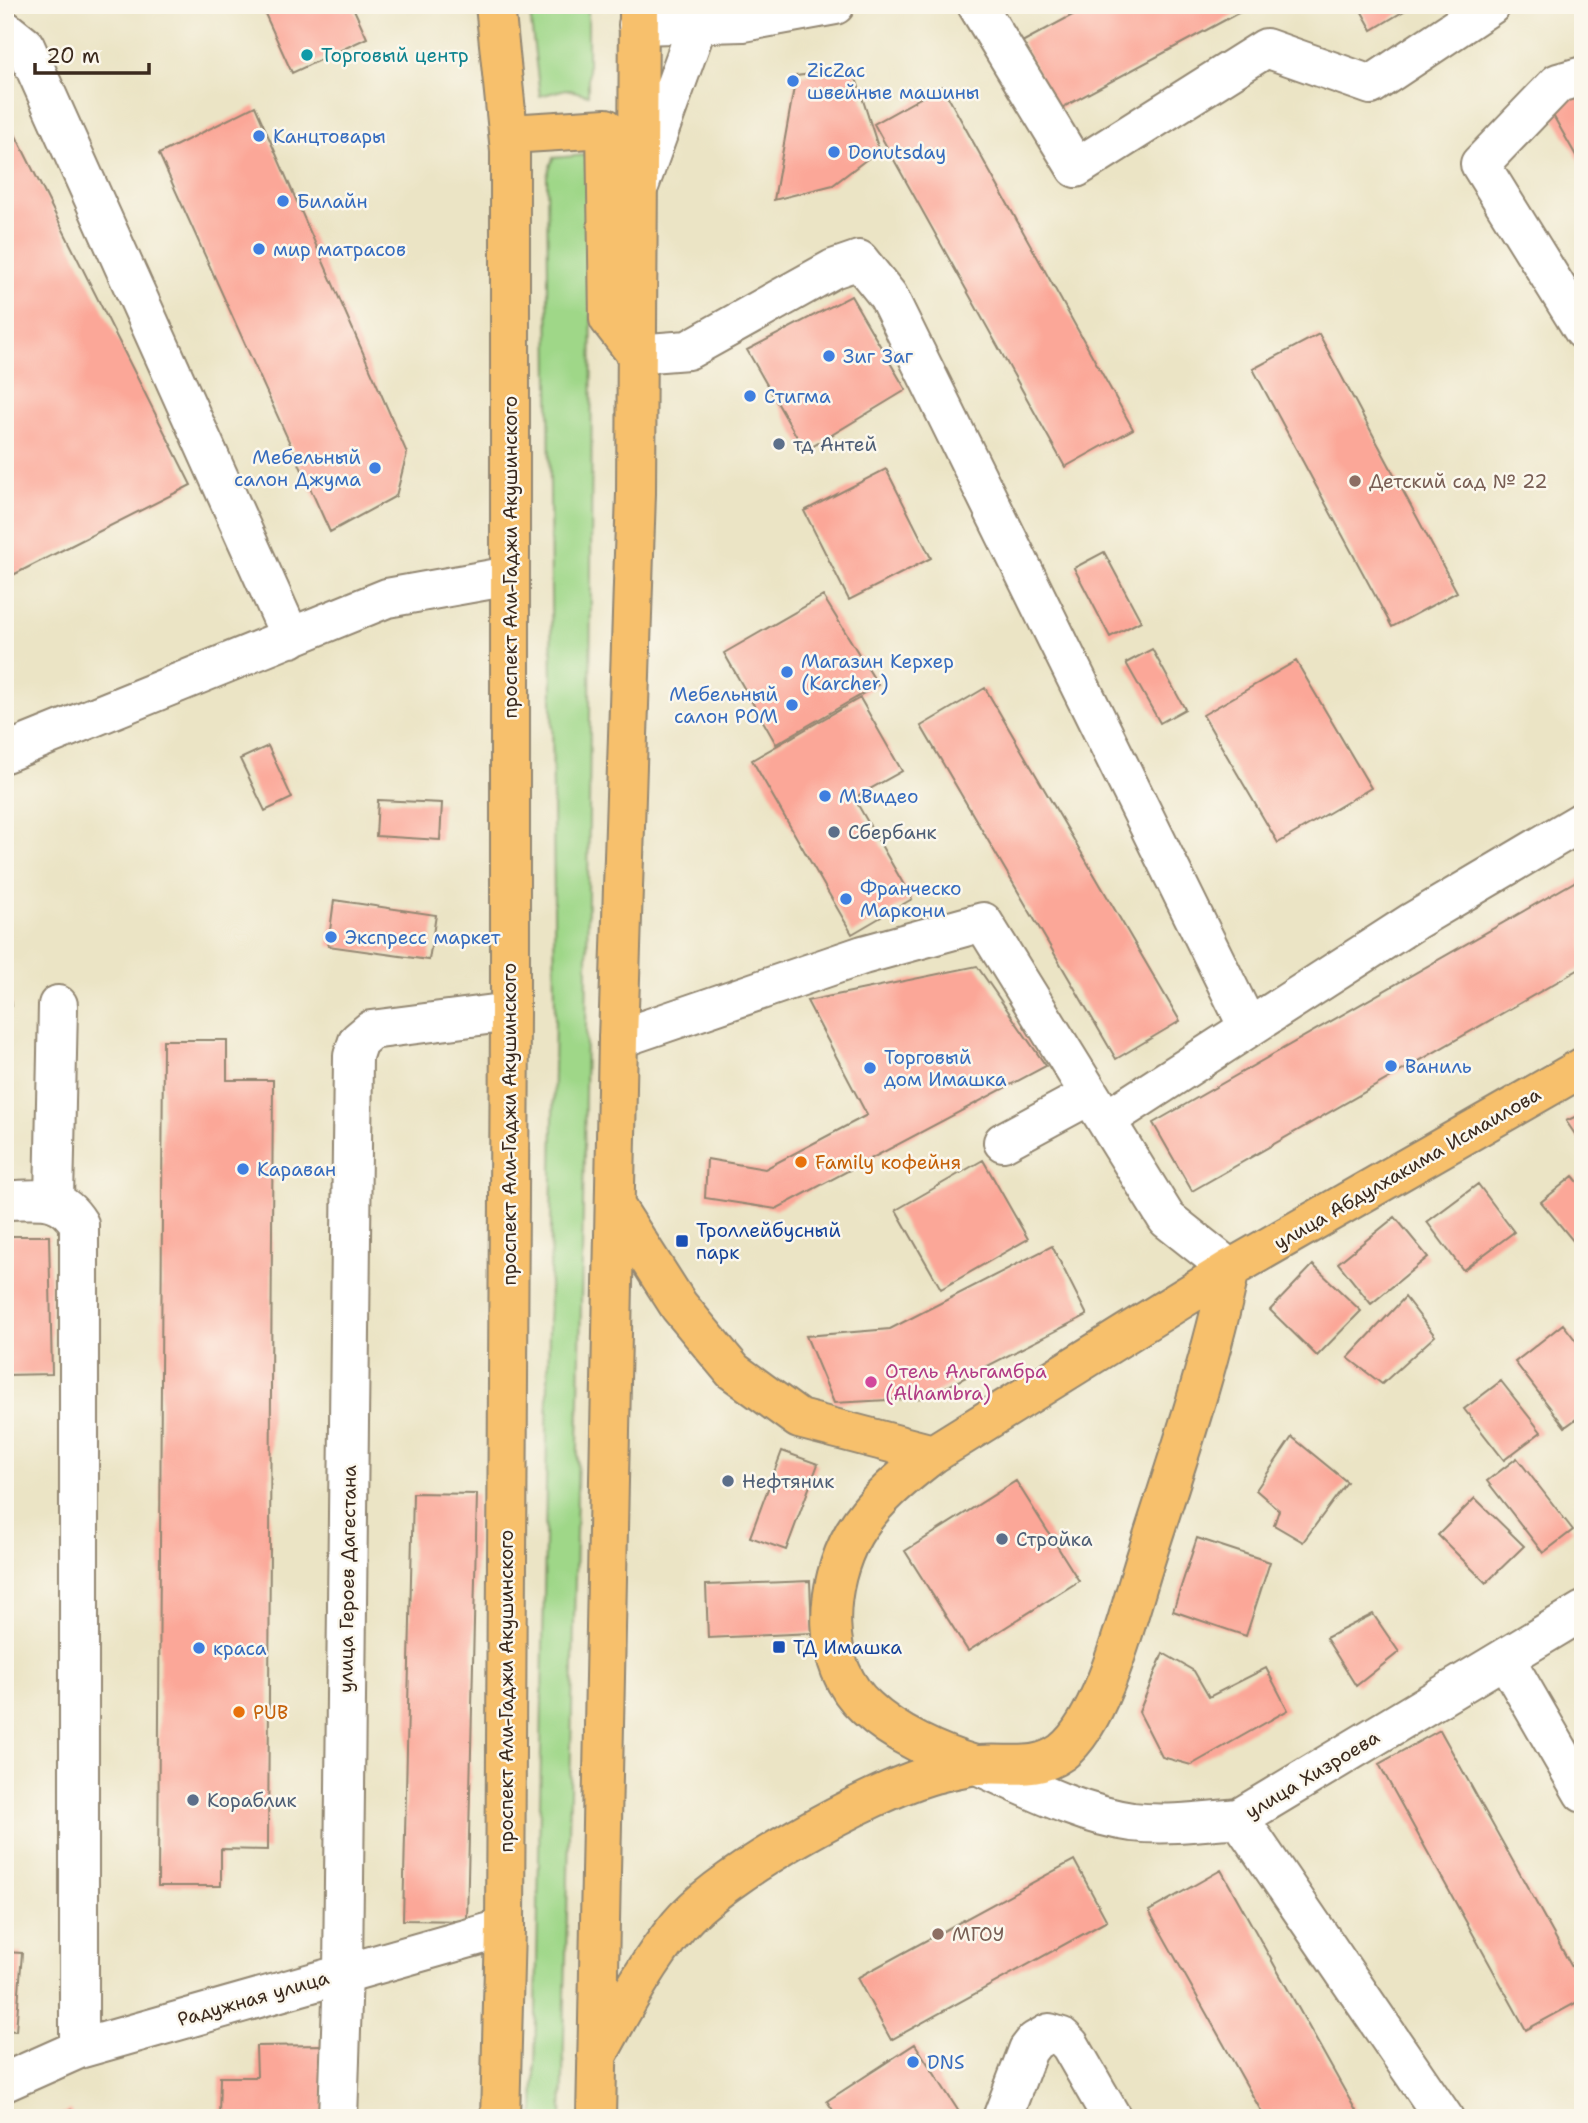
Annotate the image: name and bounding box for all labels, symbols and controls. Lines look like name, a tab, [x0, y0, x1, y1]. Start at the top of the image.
scale bar	[35, 32, 149, 76]
text: 20 m	[46, 42, 100, 70]
place label: Торговый центр	[321, 43, 469, 68]
marker: Торговый центр	[299, 47, 315, 63]
place label: ZicZac швейные машины	[807, 58, 980, 105]
marker: ZicZac швейные машины	[785, 73, 801, 89]
place label: Канцтовары	[273, 124, 386, 149]
marker: Канцтовары	[251, 128, 267, 144]
place label: Donutsday	[848, 140, 946, 165]
marker: Donutsday	[826, 144, 842, 160]
place label: Билайн	[297, 189, 368, 214]
marker: Билайн	[275, 193, 291, 209]
place label: мир матрасов	[273, 237, 406, 262]
marker: мир матрасов	[251, 241, 267, 257]
place label: Зиг Заг	[843, 344, 914, 369]
marker: Зиг Заг	[821, 348, 837, 364]
place label: Стигма	[764, 384, 831, 409]
marker: Стигма	[742, 388, 758, 404]
street label: проспект Али-Гаджи Акушинского	[498, 396, 523, 718]
place label: тд Антей	[793, 432, 877, 457]
marker: тд Антей	[771, 436, 787, 452]
place label: Мебельный салон Джума	[234, 445, 361, 492]
marker: Мебельный салон Джума	[367, 460, 383, 476]
place label: Детский сад № 22	[1369, 469, 1548, 494]
marker: Детский сад № 22	[1347, 473, 1363, 489]
place label: Магазин Керхер (Karcher)	[801, 649, 954, 696]
marker: Магазин Керхер (Karcher)	[779, 664, 795, 680]
place label: Мебельный салон РОМ	[669, 682, 778, 729]
marker: Мебельный салон РОМ	[784, 697, 800, 713]
place label: М.Видео	[839, 784, 919, 809]
marker: М.Видео	[817, 788, 833, 804]
place label: Сбербанк	[848, 820, 937, 845]
marker: Сбербанк	[826, 824, 842, 840]
place label: Франческо Маркони	[860, 876, 962, 923]
marker: Франческо Маркони	[838, 891, 854, 907]
place label: Экспресс маркет	[345, 925, 501, 950]
marker: Экспресс маркет	[323, 929, 339, 945]
street label: проспект Али-Гаджи Акушинского	[497, 963, 522, 1285]
place label: Торговый дом Имашка	[884, 1045, 1007, 1092]
place label: Ваниль	[1405, 1054, 1472, 1079]
marker: Ваниль	[1383, 1058, 1399, 1074]
marker: Торговый дом Имашка	[862, 1060, 878, 1076]
street label: улица Абдулхакима Исмаилова	[1269, 1081, 1545, 1255]
place label: Family кофейня	[815, 1150, 961, 1175]
marker: Family кофейня	[793, 1154, 809, 1170]
place label: Караван	[257, 1157, 336, 1182]
marker: Караван	[235, 1161, 251, 1177]
place label: Троллейбусный парк	[696, 1218, 841, 1265]
marker: Троллейбусный парк	[674, 1233, 690, 1249]
place label: Отель Альгамбра (Alhambra)	[885, 1359, 1047, 1406]
marker: Отель Альгамбра (Alhambra)	[863, 1374, 879, 1390]
street label: улица Героев Дагестана	[333, 1465, 362, 1693]
place label: Нефтяник	[742, 1469, 834, 1494]
marker: Нефтяник	[720, 1473, 736, 1489]
place label: Стройка	[1016, 1527, 1093, 1552]
street label: проспект Али-Гаджи Акушинского	[494, 1530, 519, 1852]
marker: Стройка	[994, 1531, 1010, 1547]
place label: ТД Имашка	[793, 1635, 902, 1660]
place label: краса	[213, 1636, 267, 1661]
marker: ТД Имашка	[771, 1639, 787, 1655]
marker: краса	[191, 1640, 207, 1656]
place label: PUB	[253, 1700, 288, 1725]
marker: PUB	[231, 1704, 247, 1720]
street label: улица Хизроева	[1240, 1724, 1384, 1824]
place label: Кораблик	[207, 1788, 297, 1813]
marker: Кораблик	[185, 1792, 201, 1808]
place label: МГОУ	[952, 1922, 1004, 1947]
marker: МГОУ	[930, 1926, 946, 1942]
street label: Радужная улица	[175, 1965, 332, 2032]
place label: DNS	[927, 2050, 964, 2075]
marker: DNS	[905, 2054, 921, 2070]

